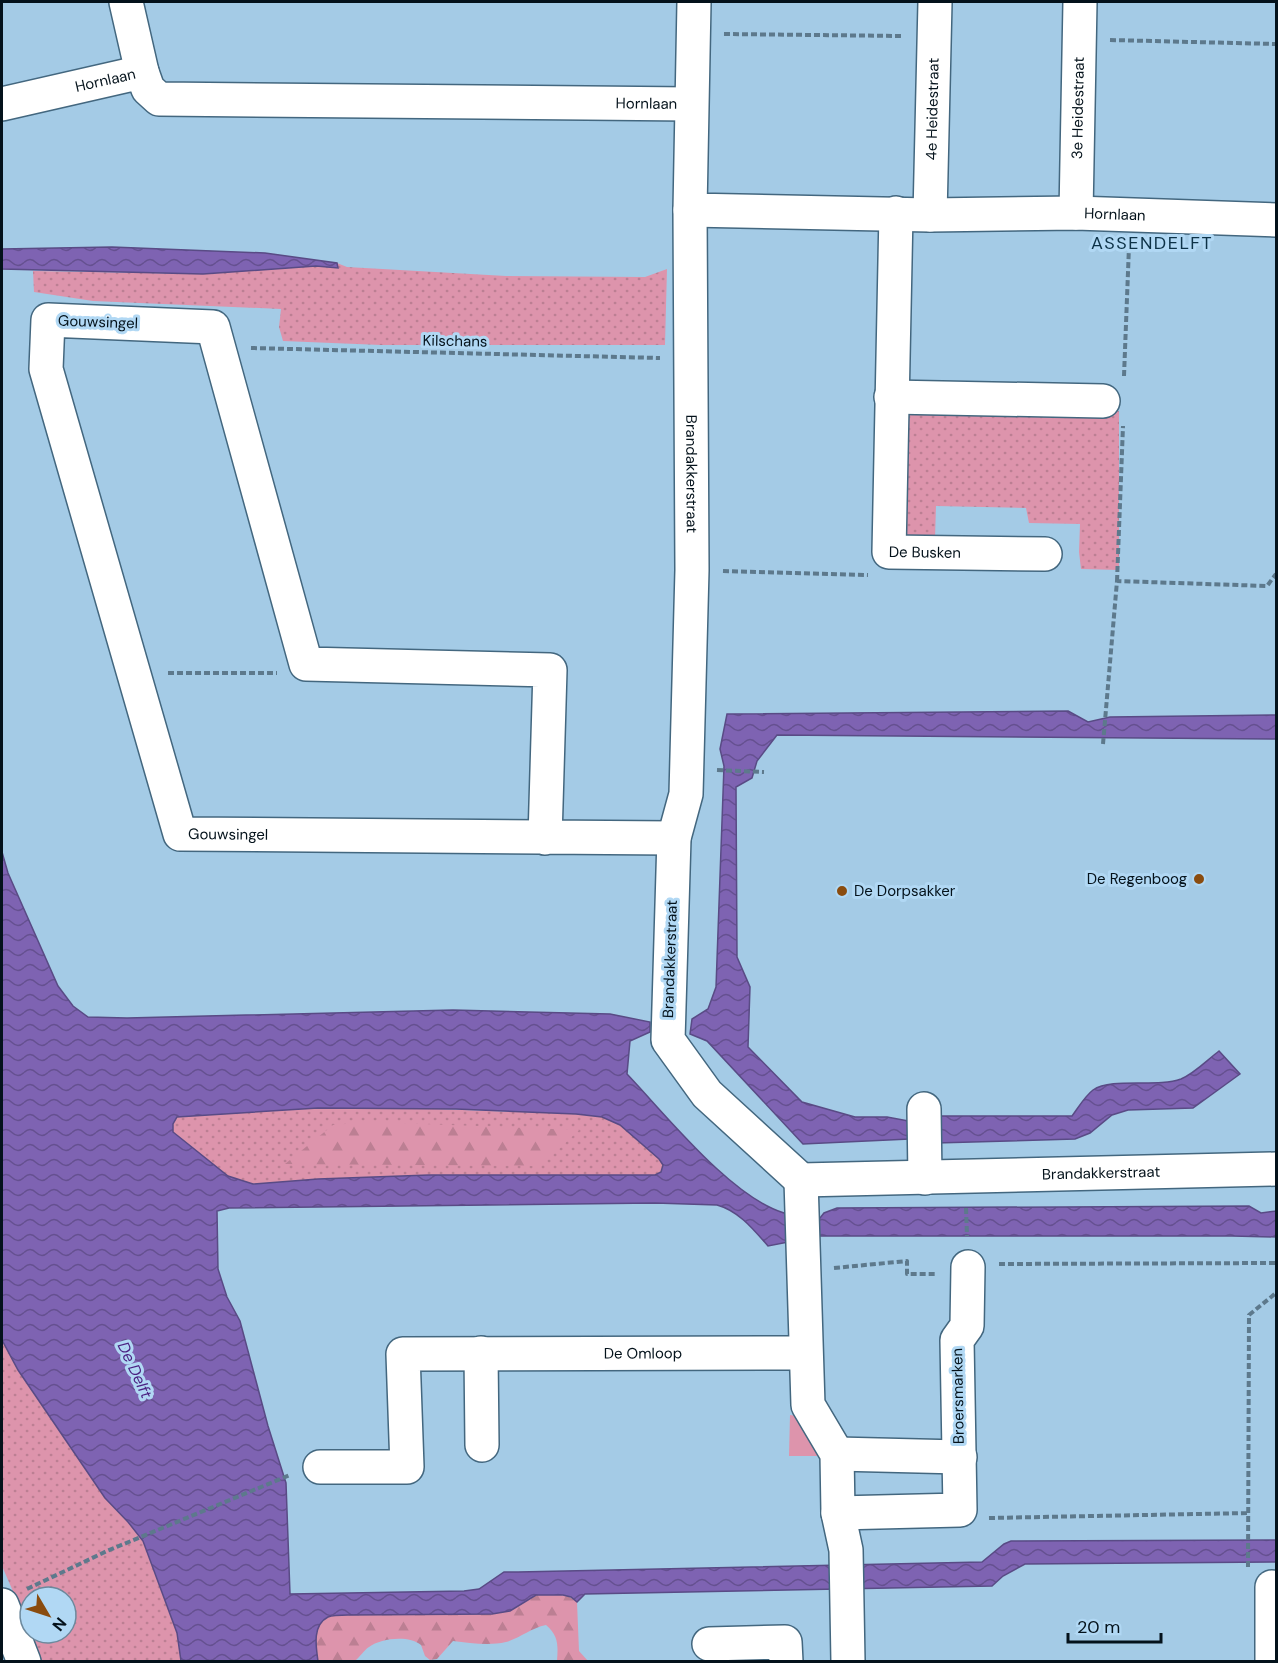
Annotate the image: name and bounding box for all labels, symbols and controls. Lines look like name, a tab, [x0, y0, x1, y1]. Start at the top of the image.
street label: 4e Heidestraat	[921, 57, 944, 161]
street label: 3e Heidestraat	[1067, 57, 1089, 159]
street label: Hornlaan	[73, 64, 138, 97]
street label: Hornlaan	[616, 93, 677, 114]
street label: Hornlaan	[1084, 203, 1146, 225]
district label: ASSENDELFT	[1091, 231, 1213, 255]
street label: Gouwsingel	[58, 311, 138, 333]
street label: Kilschans	[422, 330, 488, 352]
street label: Brandakkerstraat	[681, 415, 702, 533]
street label: De Busken	[889, 542, 961, 563]
street label: Gouwsingel	[188, 824, 268, 845]
place label: De Regenboog	[1087, 869, 1187, 889]
marker: De Regenboog	[1192, 872, 1206, 886]
place label: De Dorpsakker	[854, 881, 956, 901]
marker: De Dorpsakker	[835, 884, 849, 898]
street label: Brandakkerstraat	[658, 899, 682, 1018]
street label: Brandakkerstraat	[1042, 1162, 1161, 1184]
water label: De Delft	[113, 1338, 158, 1402]
street label: De Omloop	[604, 1343, 682, 1364]
street label: Broersmarken	[947, 1348, 969, 1444]
north arrow	[18, 1585, 78, 1645]
scale bar	[1068, 1606, 1161, 1644]
text: N	[47, 1613, 71, 1635]
text: 20 m	[1077, 1615, 1120, 1639]

